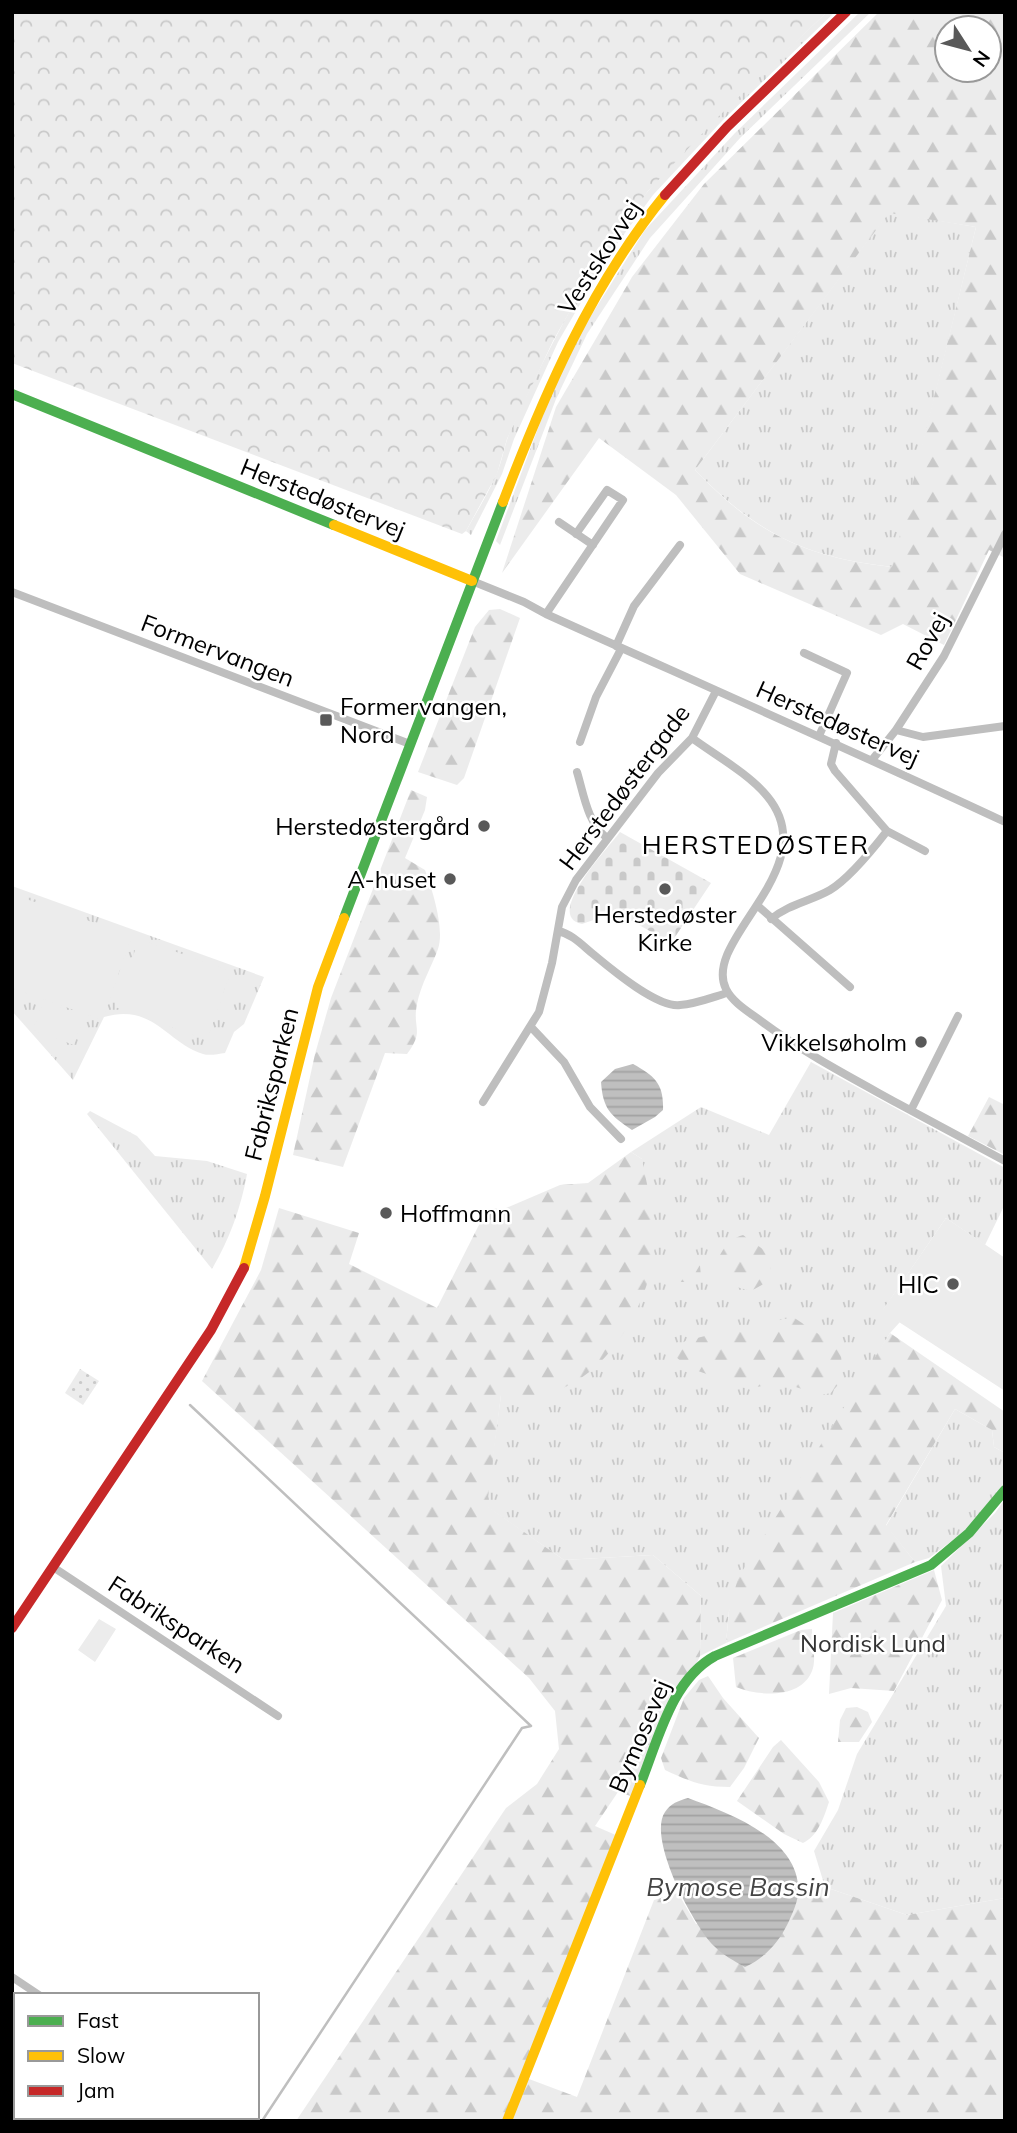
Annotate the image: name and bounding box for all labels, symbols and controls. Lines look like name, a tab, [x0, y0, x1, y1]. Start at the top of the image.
north arrow	[933, 14, 1003, 84]
text: N	[968, 46, 996, 72]
street label: Vestskovvej	[551, 194, 647, 320]
street label: Herstedøstervej	[236, 451, 410, 545]
street label: Formervangen	[137, 607, 299, 693]
street label: Rovej	[899, 607, 955, 675]
street label: Herstedøstervej	[752, 674, 924, 772]
place label: Formervangen, Nord	[340, 691, 507, 749]
street label: Herstedøstergade	[552, 698, 696, 876]
marker: Formervangen, Nord	[318, 712, 334, 728]
place label: Herstedøstergård	[275, 811, 470, 841]
marker: Herstedøstergård	[476, 818, 492, 834]
district label: HERSTEDØSTER	[642, 828, 870, 861]
place label: A-huset	[347, 864, 436, 894]
marker: A-huset	[442, 871, 458, 887]
marker: Herstedøster Kirke	[657, 881, 673, 897]
place label: Herstedøster Kirke	[593, 899, 737, 957]
street label: Fabriksparken	[237, 1004, 305, 1164]
place label: Vikkelsøholm	[761, 1027, 907, 1057]
marker: Vikkelsøholm	[913, 1034, 929, 1050]
place label: Hoffmann	[400, 1198, 511, 1228]
marker: Hoffmann	[378, 1205, 394, 1221]
place label: HIC	[898, 1269, 939, 1299]
marker: HIC	[945, 1276, 961, 1292]
street label: Fabriksparken	[103, 1569, 251, 1679]
park label: Nordisk Lund	[800, 1628, 946, 1658]
street label: Bymosevej	[602, 1675, 676, 1797]
water label: Bymose Bassin	[646, 1870, 830, 1903]
legend	[14, 1993, 259, 2119]
text: Fast	[77, 2007, 119, 2033]
text: Slow	[77, 2042, 125, 2068]
text: Jam	[77, 2077, 115, 2103]

